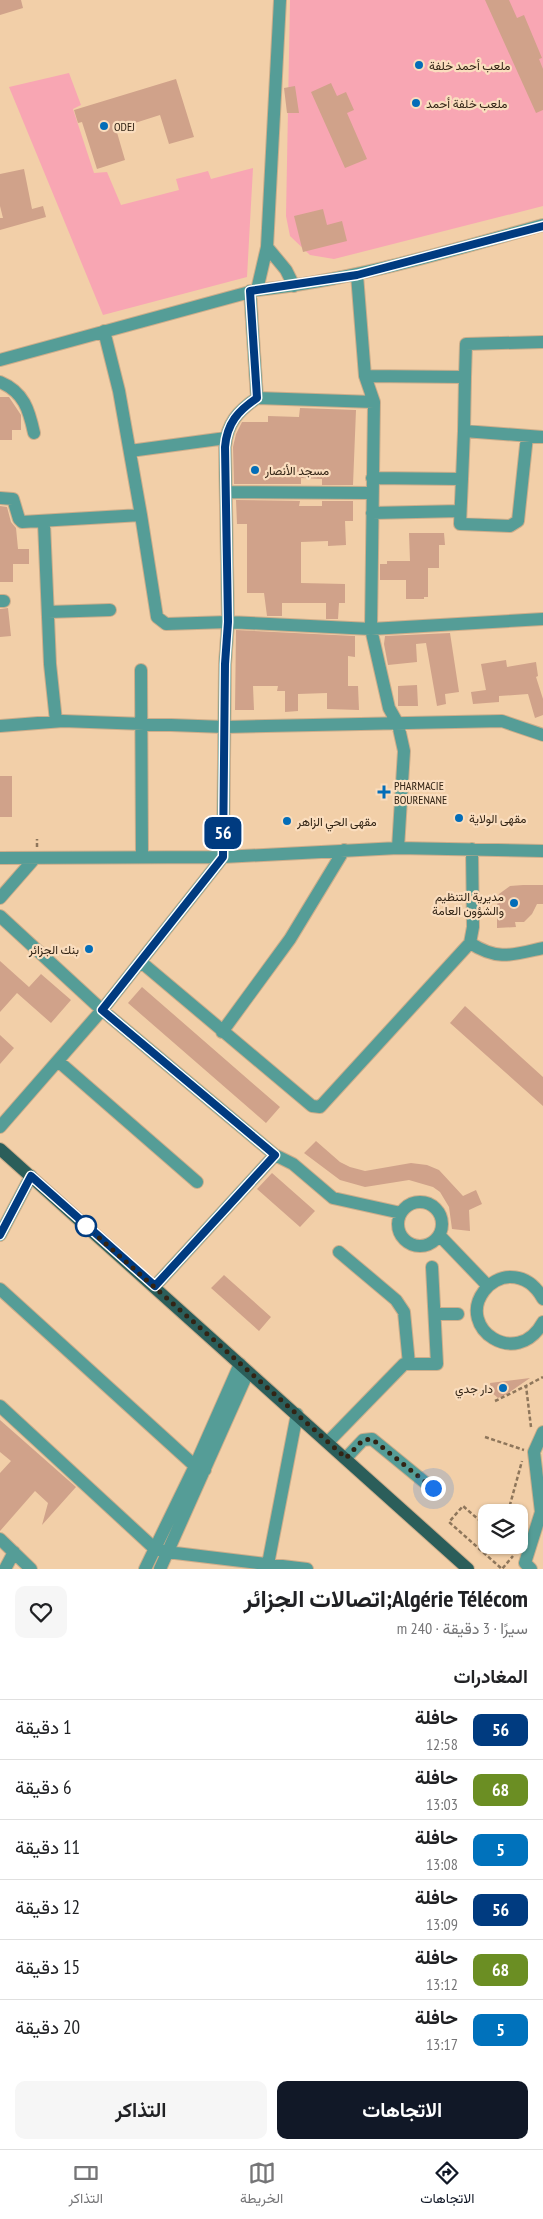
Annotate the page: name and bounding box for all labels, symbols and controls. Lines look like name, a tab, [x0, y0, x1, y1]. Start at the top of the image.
place label: ملعب أحمد خلفة	[429, 58, 510, 73]
marker: ملعب أحمد خلفة	[413, 59, 425, 71]
place label: ملعب خلفة أحمد	[426, 96, 507, 111]
marker: ملعب خلفة أحمد	[410, 97, 422, 109]
place label: ODEJ	[114, 119, 135, 134]
marker: ODEJ	[98, 120, 110, 132]
place label: مسجد الأنصار	[264, 463, 329, 479]
marker: مسجد الأنصار	[249, 464, 261, 476]
place label: PHARMACIE BOURENANE	[394, 778, 447, 807]
marker: PHARMACIE BOURENANE	[378, 786, 390, 798]
place label: مقهى الولاية	[469, 811, 527, 827]
marker: مقهى الولاية	[453, 812, 465, 824]
place label: مقهى الحي الزاهر	[296, 814, 377, 832]
marker: مقهى الحي الزاهر	[281, 815, 293, 827]
line badge: 56	[200, 817, 246, 849]
text: 56	[214, 821, 232, 844]
place label: مديرية التنظيم والشؤون العامة	[432, 889, 504, 919]
marker: مديرية التنظيم والشؤون العامة	[508, 897, 520, 909]
place label: بنك الجزائر	[28, 942, 79, 958]
marker: بنك الجزائر	[83, 943, 95, 955]
unlabelled marker	[75, 1215, 97, 1237]
place label: دار جدي	[455, 1381, 493, 1399]
marker: دار جدي	[497, 1382, 509, 1394]
your location	[421, 1476, 446, 1501]
map controls	[478, 1504, 528, 1554]
button: layers	[478, 1504, 528, 1554]
text: Algérie Télécom;اتصالات الجزائر	[243, 1583, 528, 1614]
button: heart	[15, 1586, 67, 1638]
text: سيرًا · 3 دقيقة · 240 m	[397, 1618, 528, 1638]
text: المغادرات	[453, 1664, 528, 1688]
text: حافلة	[415, 1705, 458, 1729]
text: 1 دقيقة	[15, 1715, 72, 1739]
text: 56	[492, 1718, 509, 1741]
text: 12:58	[426, 1734, 458, 1754]
text: حافلة	[415, 1765, 458, 1789]
text: 6 دقيقة	[15, 1775, 72, 1799]
text: 68	[492, 1778, 509, 1801]
text: 13:03	[426, 1794, 458, 1814]
text: حافلة	[415, 1825, 458, 1849]
text: 11 دقيقة	[15, 1835, 80, 1859]
text: 5	[496, 1838, 505, 1861]
text: 13:08	[426, 1854, 458, 1874]
text: حافلة	[415, 1885, 458, 1909]
text: 12 دقيقة	[15, 1895, 80, 1919]
text: 56	[492, 1898, 509, 1921]
text: 13:09	[426, 1914, 458, 1934]
text: حافلة	[415, 1945, 458, 1969]
text: 15 دقيقة	[15, 1955, 80, 1979]
text: 68	[492, 1958, 509, 1981]
text: 13:12	[426, 1974, 458, 1994]
text: حافلة	[415, 2005, 458, 2029]
text: 20 دقيقة	[15, 2015, 80, 2039]
text: 5	[496, 2018, 505, 2041]
text: 13:17	[426, 2034, 458, 2054]
button: التذاكر	[15, 2081, 267, 2139]
button: الاتجاهات	[277, 2081, 528, 2139]
tab: التذاكر	[68, 2159, 103, 2211]
tab: الخريطة	[240, 2159, 283, 2211]
tab: الاتجاهات	[420, 2159, 475, 2211]

